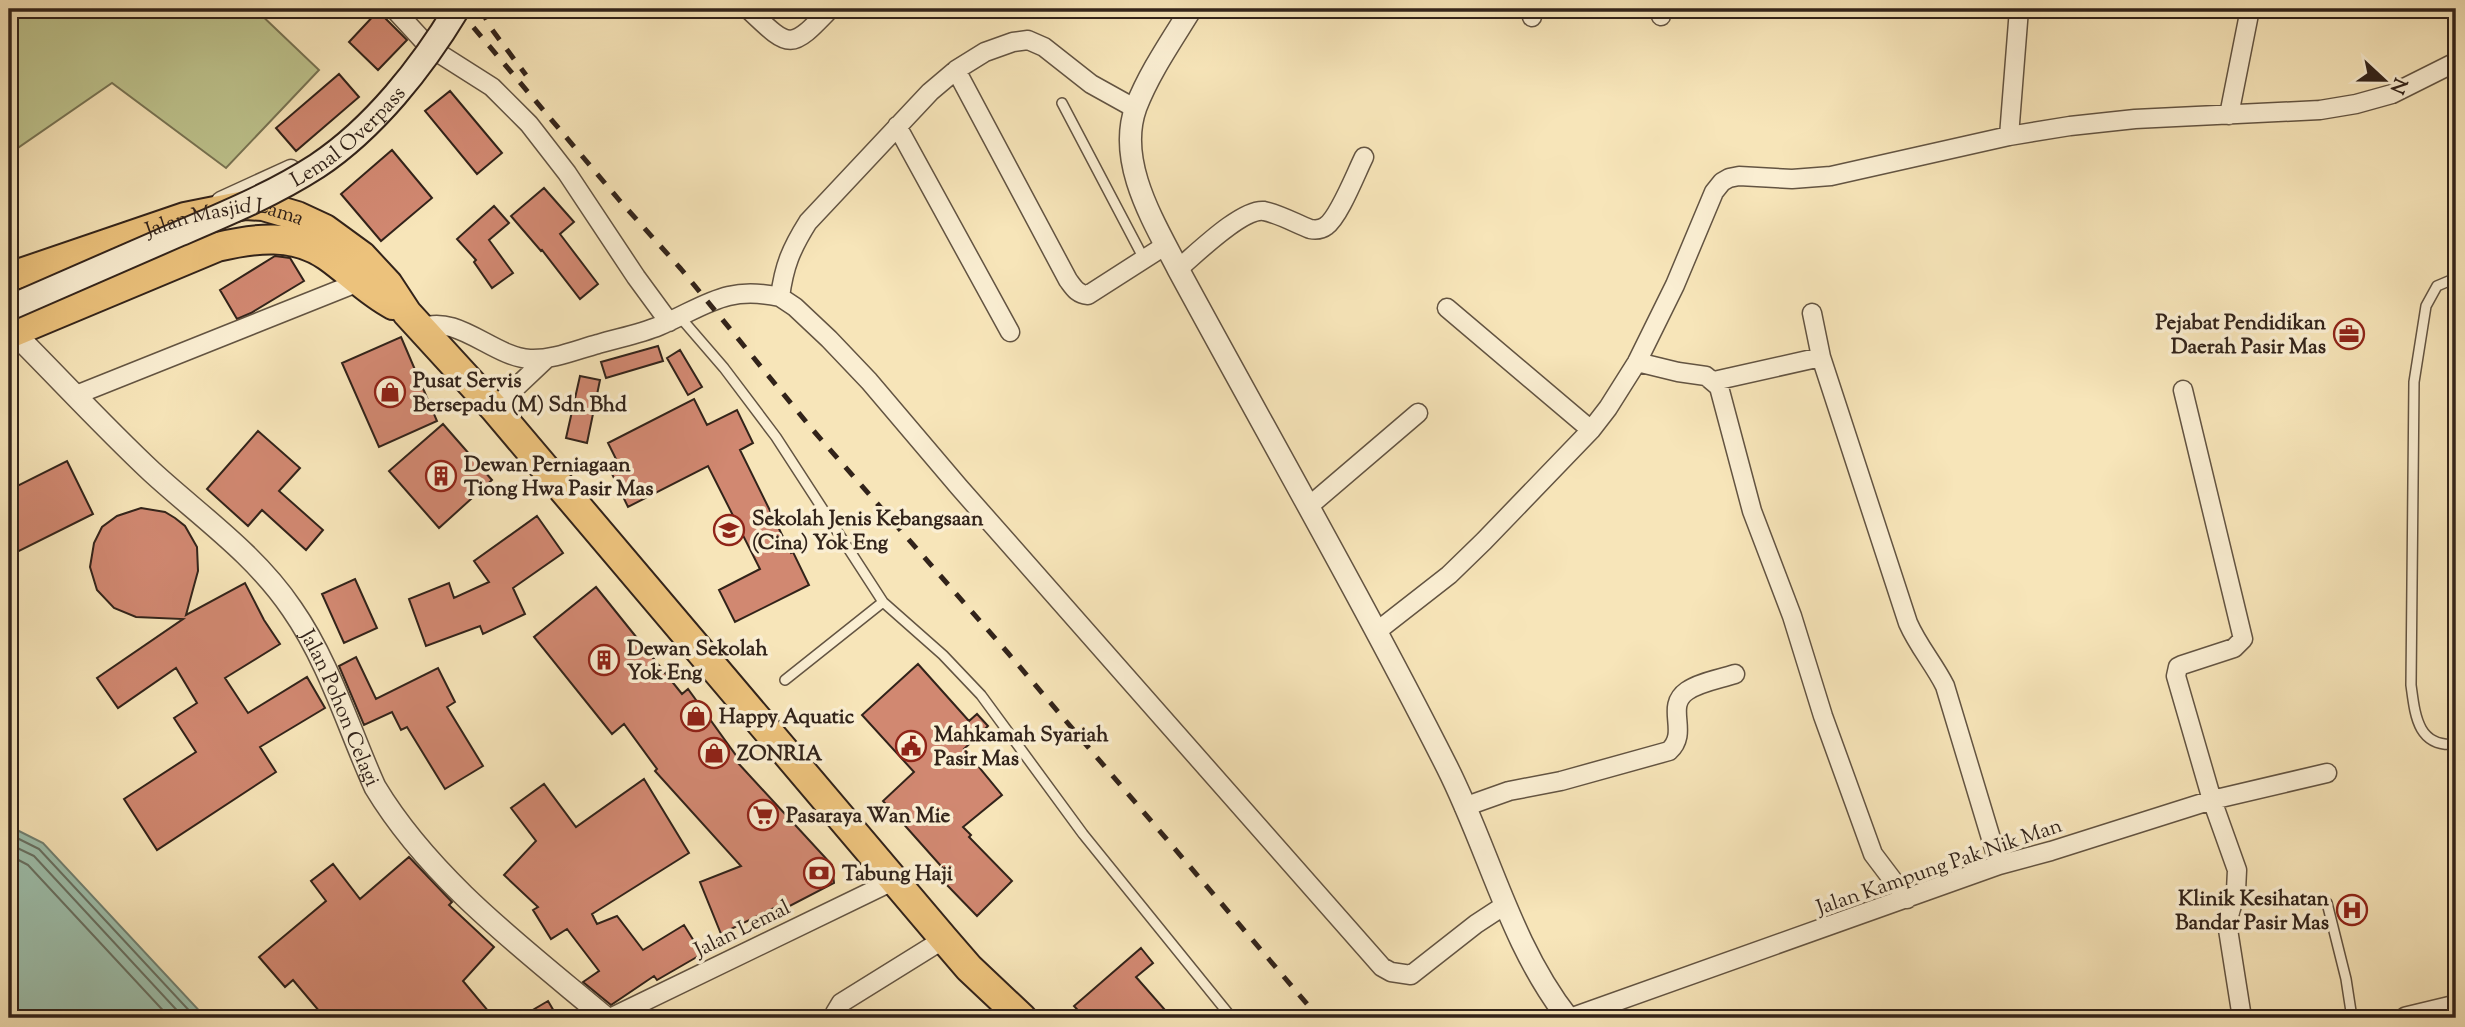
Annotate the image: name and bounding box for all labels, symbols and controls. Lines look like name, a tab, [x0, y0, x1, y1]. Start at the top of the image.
north arrow	[2350, 46, 2420, 116]
text: N	[2382, 73, 2413, 98]
street label: Lemal Overpass	[285, 80, 414, 196]
street label: Jalan Masjid Lama	[141, 192, 309, 247]
place label: Pejabat Pendidikan Daerah Pasir Mas	[2155, 309, 2327, 363]
office icon: Pejabat Pendidikan Daerah Pasir Mas	[2332, 317, 2366, 351]
place label: Pusat Servis Bersepadu (M) Sdn Bhd	[413, 367, 627, 421]
shop icon: Pusat Servis Bersepadu (M) Sdn Bhd	[373, 375, 407, 409]
place label: Dewan Perniagaan Tiong Hwa Pasir Mas	[464, 451, 653, 505]
building icon: Dewan Perniagaan Tiong Hwa Pasir Mas	[424, 459, 458, 493]
place label: Sekolah Jenis Kebangsaan (Cina) Yok Eng	[752, 505, 984, 559]
school or university icon: Sekolah Jenis Kebangsaan (Cina) Yok Eng	[712, 513, 746, 547]
street label: Jalan Pohon Celagi	[291, 624, 386, 792]
place label: Dewan Sekolah Yok Eng	[627, 635, 769, 689]
building icon: Dewan Sekolah Yok Eng	[587, 643, 621, 677]
shop icon: Happy Aquatic	[679, 699, 713, 733]
place label: Happy Aquatic	[719, 703, 855, 733]
place label: Mahkamah Syariah Pasir Mas	[934, 721, 1109, 775]
public building icon: Mahkamah Syariah Pasir Mas	[894, 729, 928, 763]
shop icon: ZONRIA	[697, 736, 731, 770]
place label: ZONRIA	[737, 740, 823, 770]
supermarket icon: Pasaraya Wan Mie	[746, 798, 780, 832]
place label: Pasaraya Wan Mie	[786, 802, 951, 832]
street label: Jalan Kampung Pak Nik Man	[1812, 812, 2066, 924]
bank icon: Tabung Haji	[802, 856, 836, 890]
place label: Tabung Haji	[842, 860, 953, 890]
place label: Klinik Kesihatan Bandar Pasir Mas	[2175, 885, 2330, 939]
hospital icon: Klinik Kesihatan Bandar Pasir Mas	[2335, 893, 2369, 927]
street label: Jalan Lemal	[689, 894, 796, 966]

